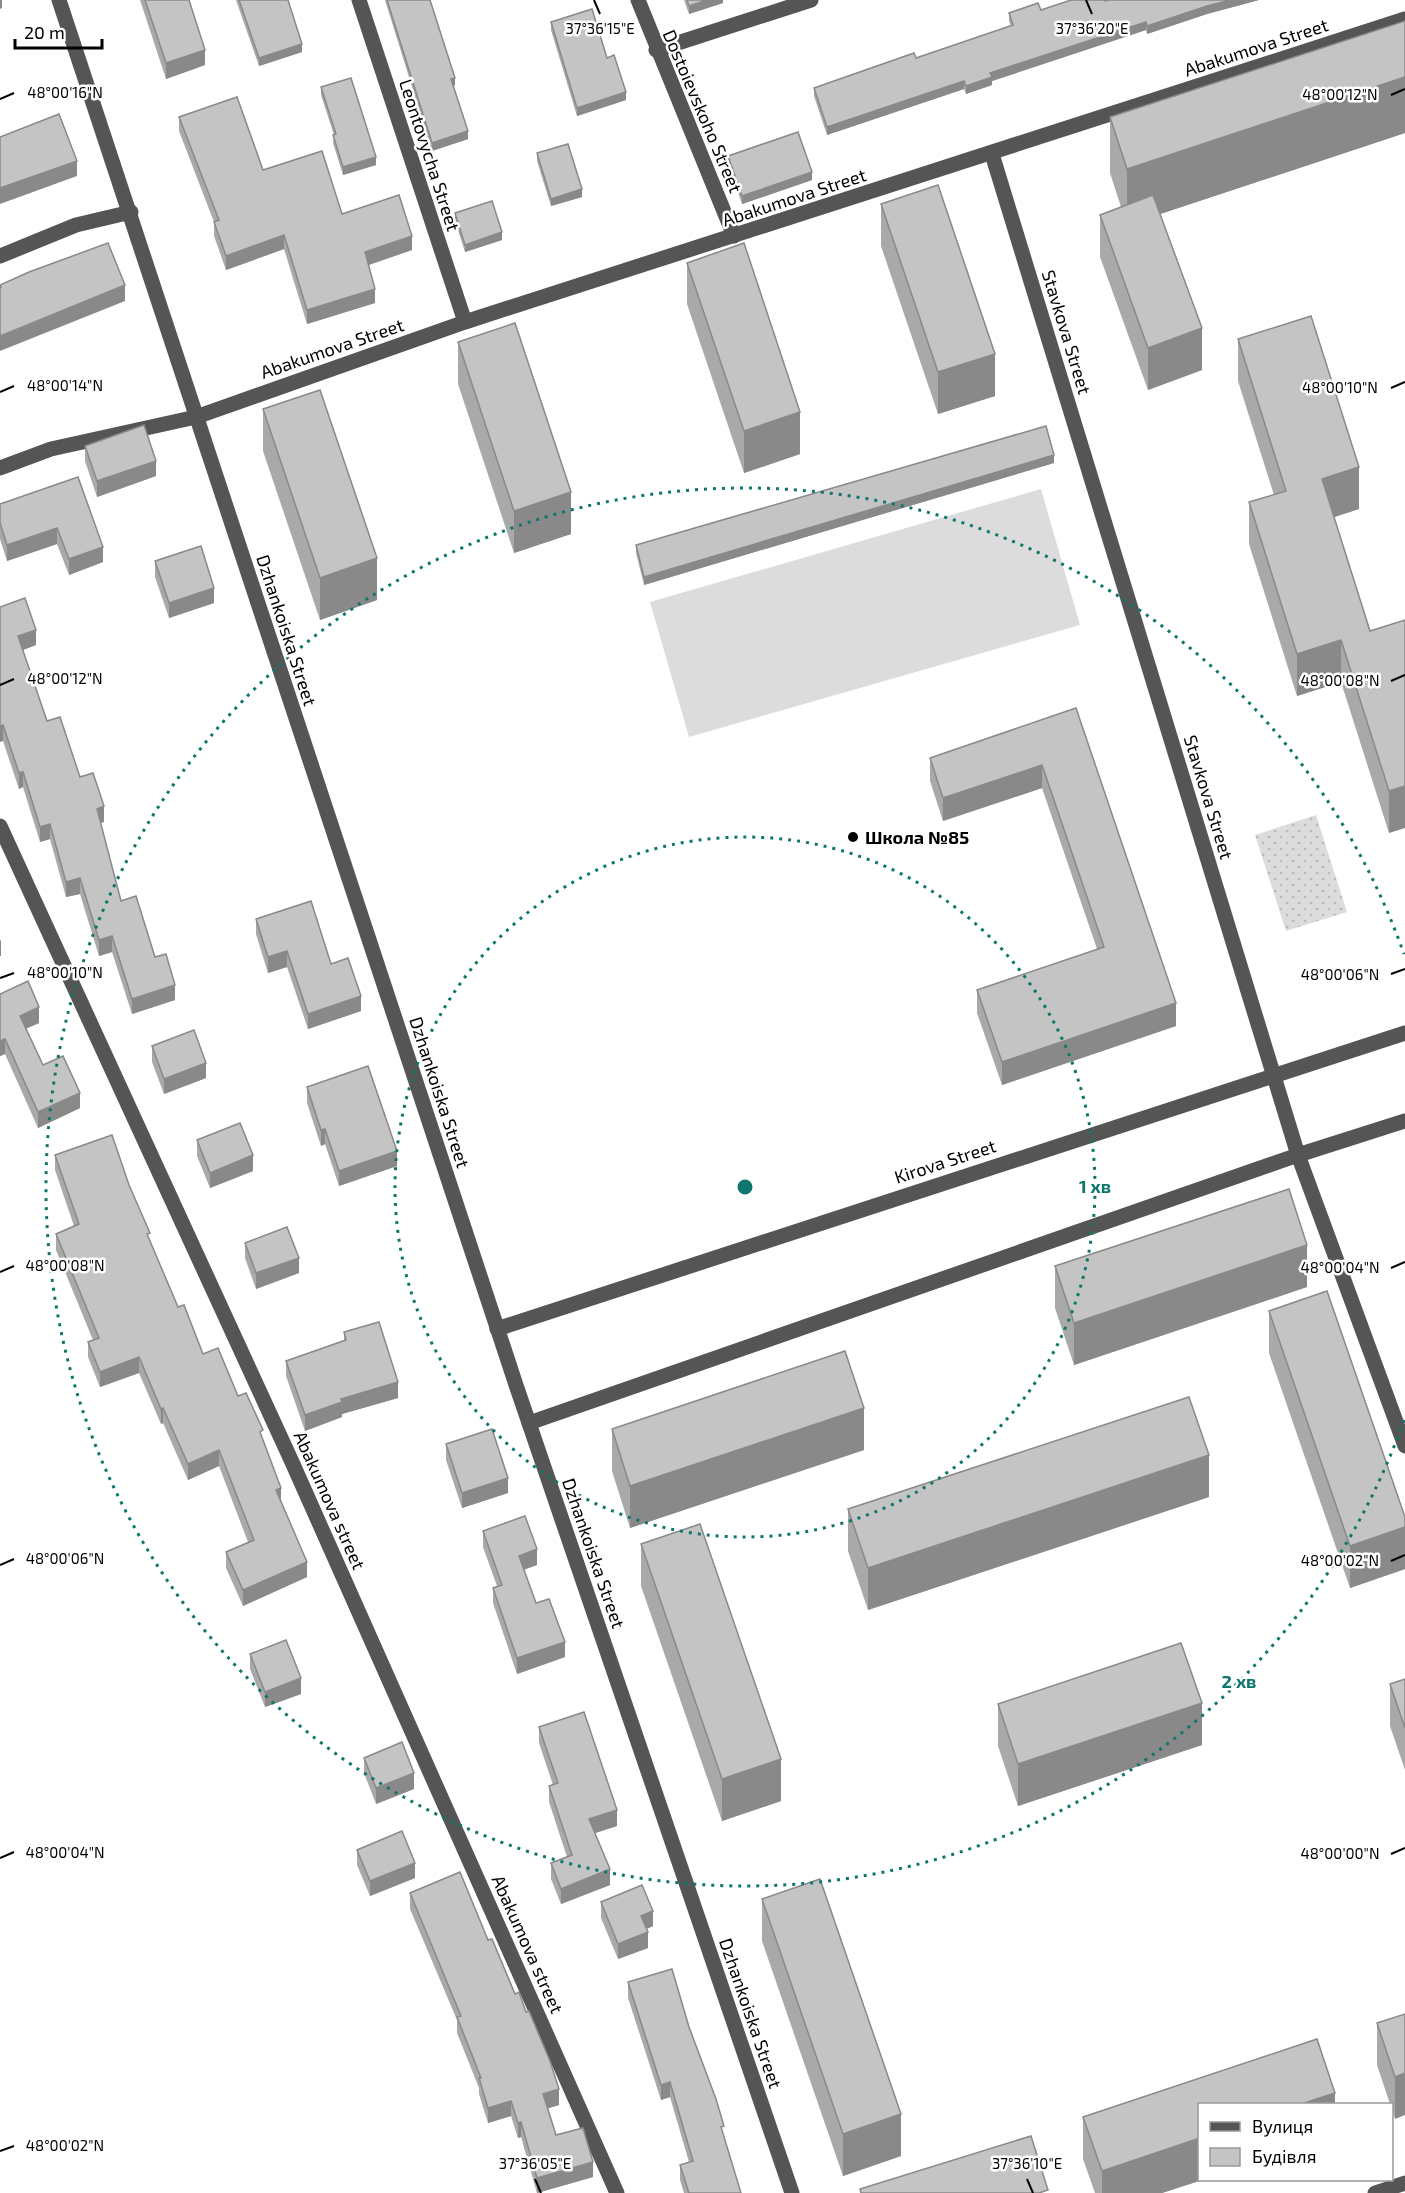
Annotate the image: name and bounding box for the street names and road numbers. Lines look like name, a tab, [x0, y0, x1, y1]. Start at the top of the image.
street label: Abakumova Street	[1181, 13, 1331, 81]
street label: Dostoievskoho Street	[659, 26, 747, 196]
street label: Leontovycha Street	[395, 76, 465, 234]
street label: Abakumova Street	[719, 163, 869, 231]
street label: Stavkova Street	[1038, 267, 1096, 397]
street label: Abakumova Street	[257, 313, 407, 383]
street label: Dzhankoiska Street	[252, 552, 322, 709]
street label: Stavkova Street	[1180, 732, 1238, 862]
street label: Dzhankoiska Street	[405, 1014, 475, 1171]
street label: Kirova Street	[891, 1134, 999, 1188]
street label: Abakumova street	[290, 1427, 370, 1573]
street label: Dzhankoiska Street	[558, 1475, 630, 1631]
street label: Abakumova street	[488, 1871, 568, 2017]
street label: Dzhankoiska Street	[715, 1935, 787, 2091]

